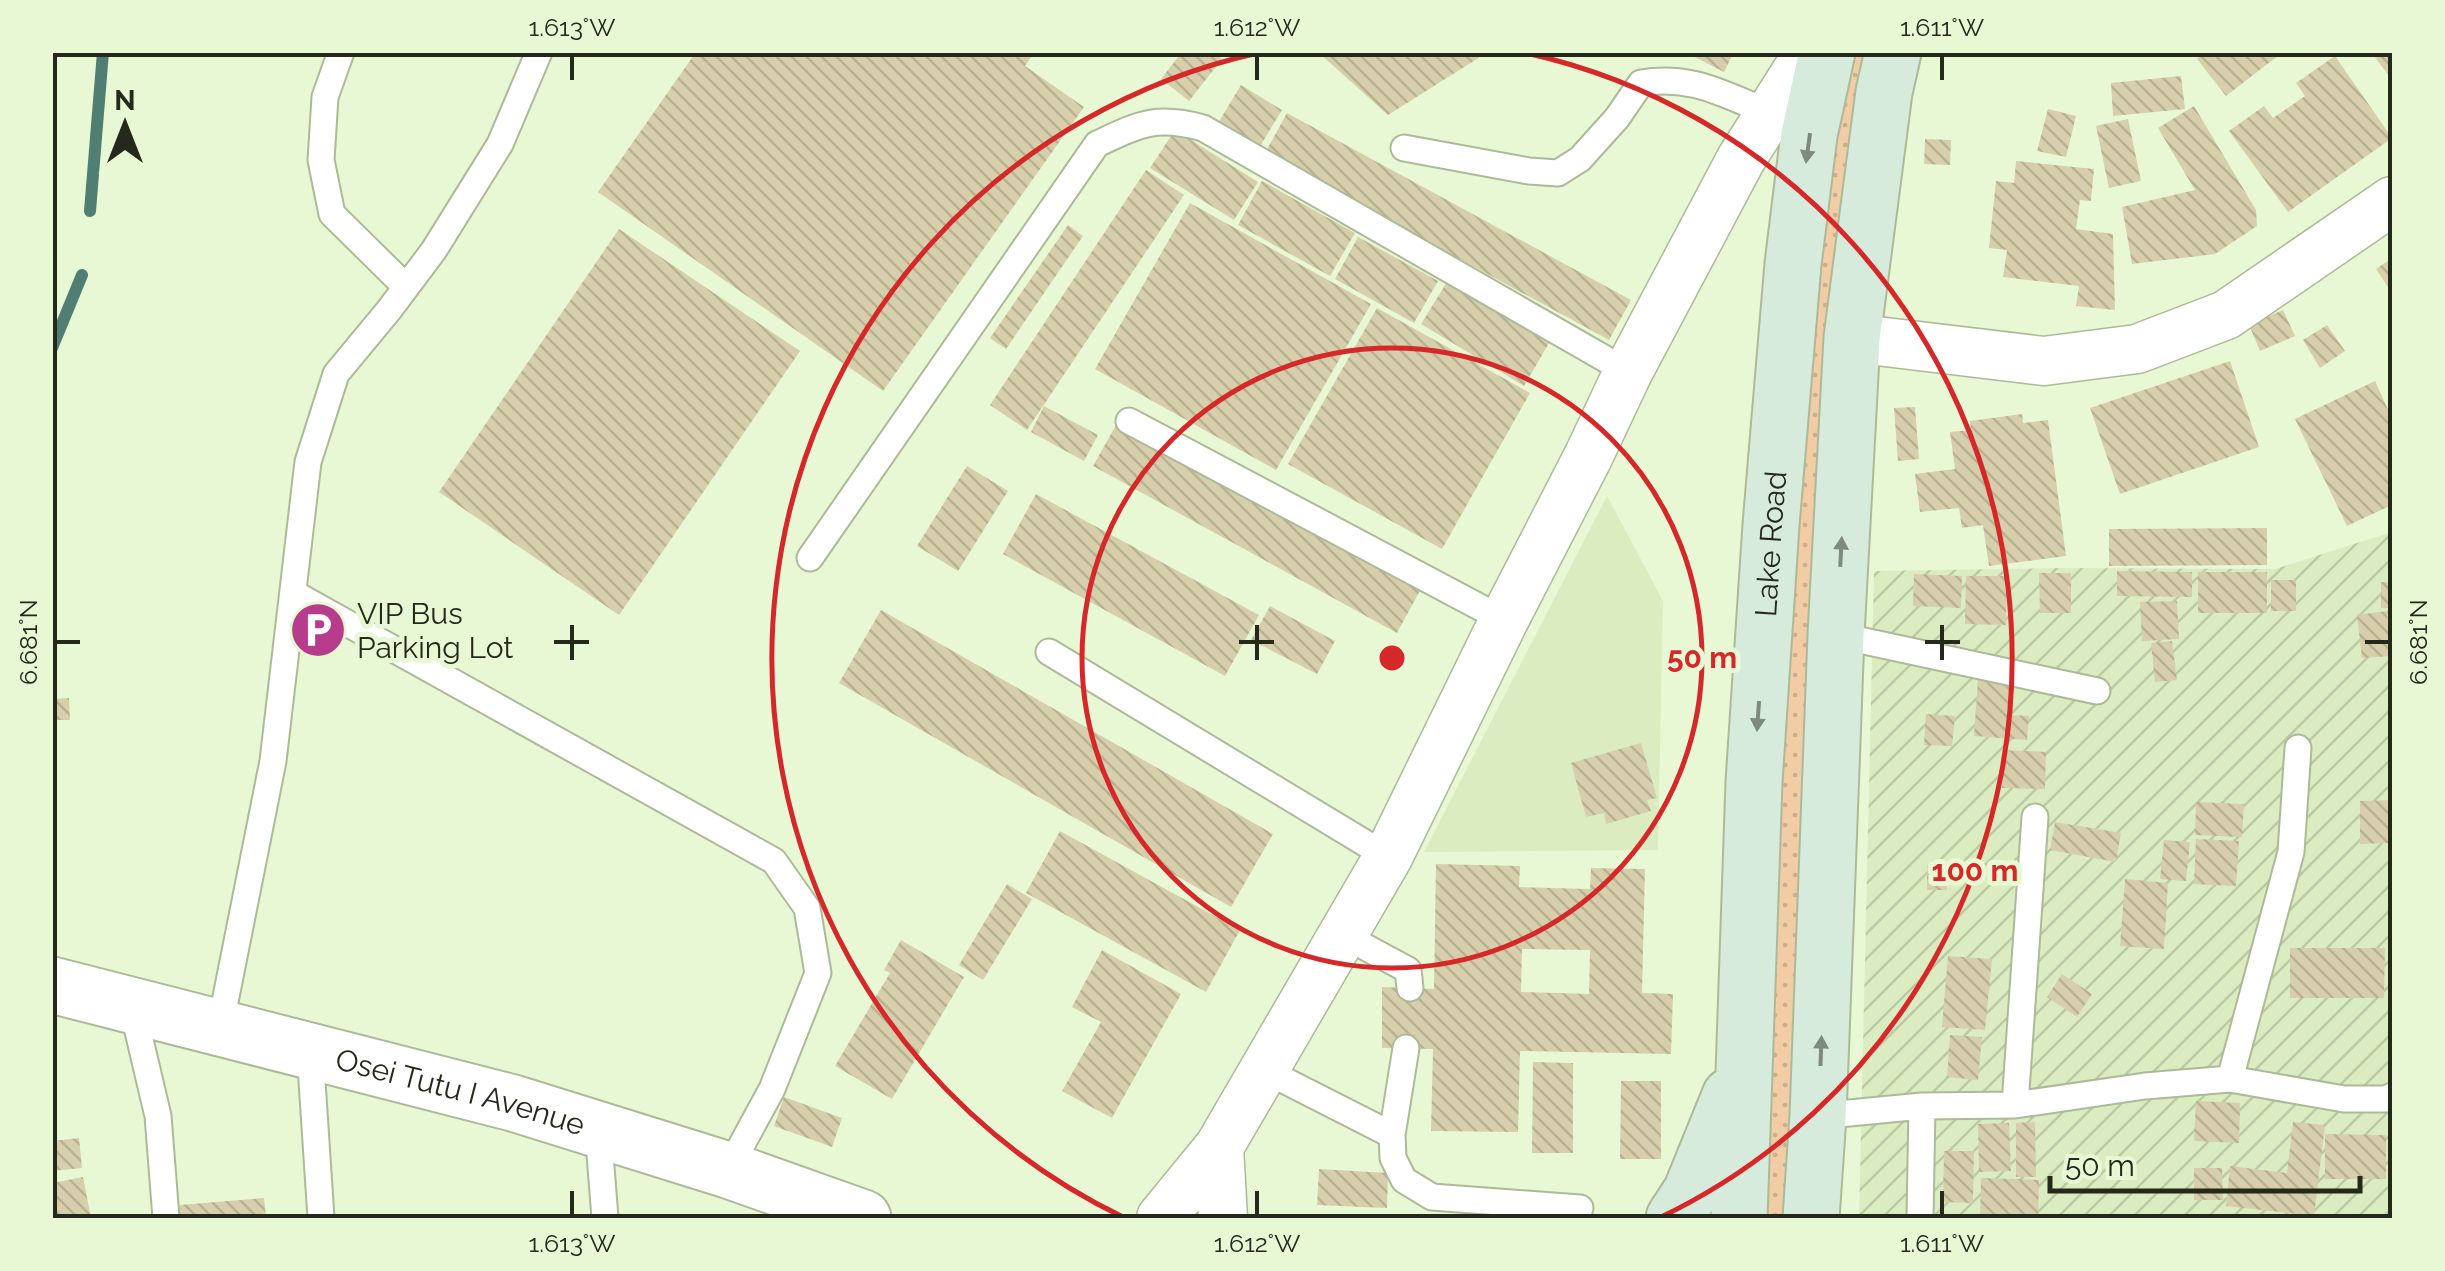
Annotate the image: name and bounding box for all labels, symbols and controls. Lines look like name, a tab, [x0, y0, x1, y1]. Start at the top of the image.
text: 1.613°W	[529, 12, 615, 42]
text: 1.612°W	[1214, 12, 1300, 42]
text: 1.611°W	[1900, 12, 1984, 42]
north arrow	[75, 75, 175, 175]
text: N	[114, 84, 136, 117]
one-way arrow	[1799, 133, 1815, 164]
street label: Lake Road	[1747, 469, 1793, 618]
one-way arrow	[1833, 535, 1849, 567]
place label: VIP Bus Parking Lot	[357, 596, 513, 665]
text: 6.681°N	[13, 599, 43, 685]
text: 6.681°N	[2403, 599, 2433, 685]
parking icon: VIP Bus Parking Lot	[288, 600, 348, 660]
centre of rings	[1374, 640, 1410, 676]
text: 50 m	[1667, 640, 1737, 675]
one-way arrow	[1750, 700, 1766, 732]
text: 100 m	[1932, 853, 2018, 888]
one-way arrow	[1813, 1035, 1829, 1067]
street label: Osei Tutu I Avenue	[332, 1041, 589, 1142]
scale bar	[2050, 1131, 2360, 1193]
text: 50 m	[2065, 1148, 2135, 1183]
text: 1.613°W	[529, 1228, 615, 1258]
text: 1.612°W	[1214, 1228, 1300, 1258]
text: 1.611°W	[1900, 1228, 1984, 1258]

